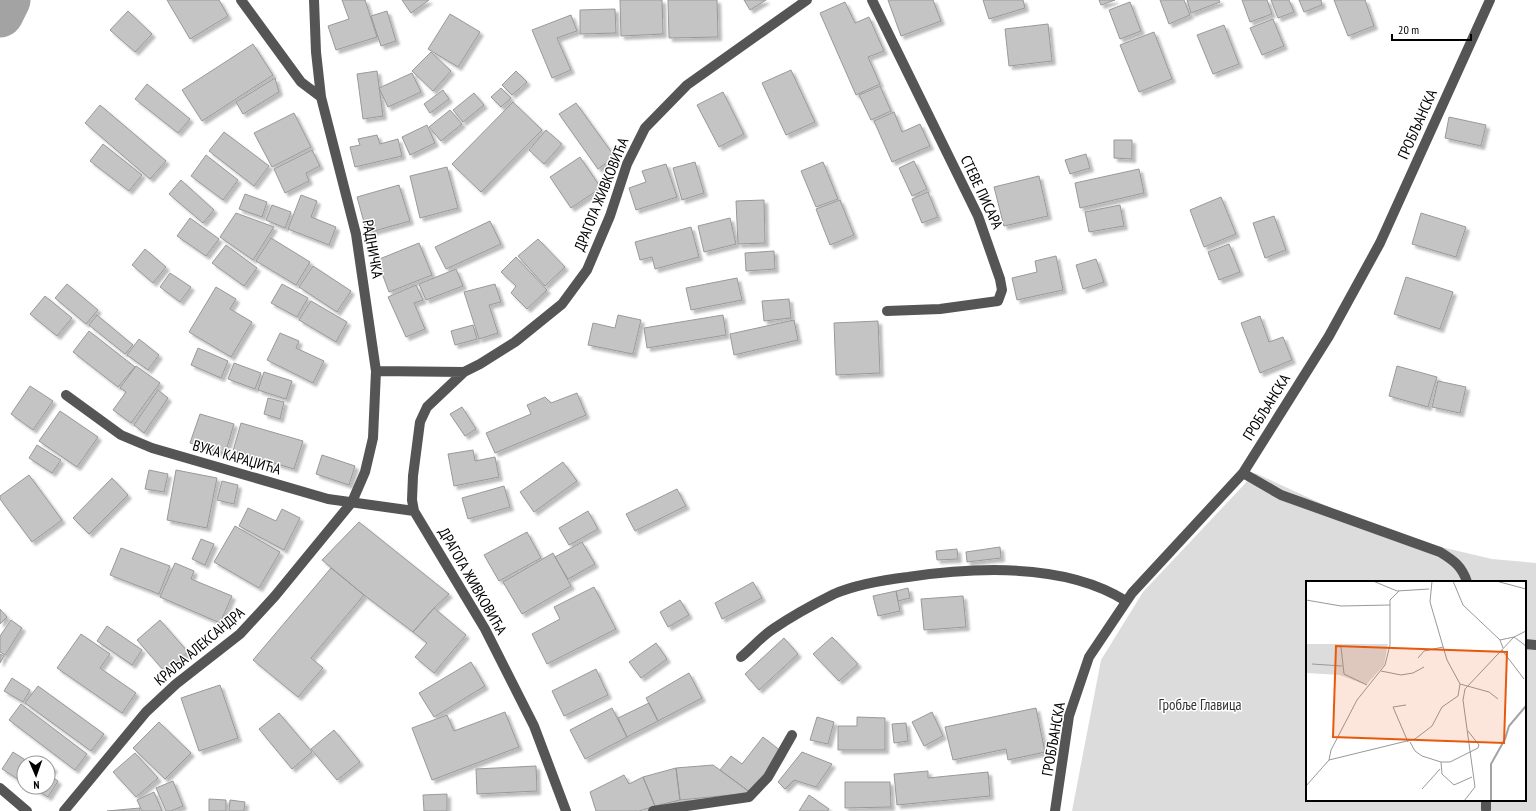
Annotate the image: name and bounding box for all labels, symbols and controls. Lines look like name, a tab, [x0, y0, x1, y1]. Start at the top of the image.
scale bar	[1392, 16, 1471, 42]
text: 20 m	[1398, 22, 1419, 37]
street label: ГРОБЉАНСКА	[1393, 85, 1441, 162]
street label: ДРАГОГА ЖИВКОВИЋА	[570, 134, 633, 253]
street label: СТЕВЕ ПИСАРА	[957, 152, 1008, 233]
street label: РАДНИЧКА	[359, 218, 388, 281]
street label: ГРОБЉАНСКА	[1238, 370, 1294, 444]
street label: ВУКА КАРАЏИЋА	[191, 435, 284, 479]
street label: ДРАГОГА ЖИВКОВИЋА	[435, 524, 512, 639]
inset map	[1306, 581, 1526, 801]
street label: КРАЉА АЛЕКСАНДРА	[150, 602, 249, 689]
park label: Гробље Главица	[1158, 695, 1242, 714]
street label: ГРОБЉАНСКА	[1037, 700, 1069, 777]
north arrow	[16, 755, 56, 795]
text: N	[33, 778, 40, 792]

